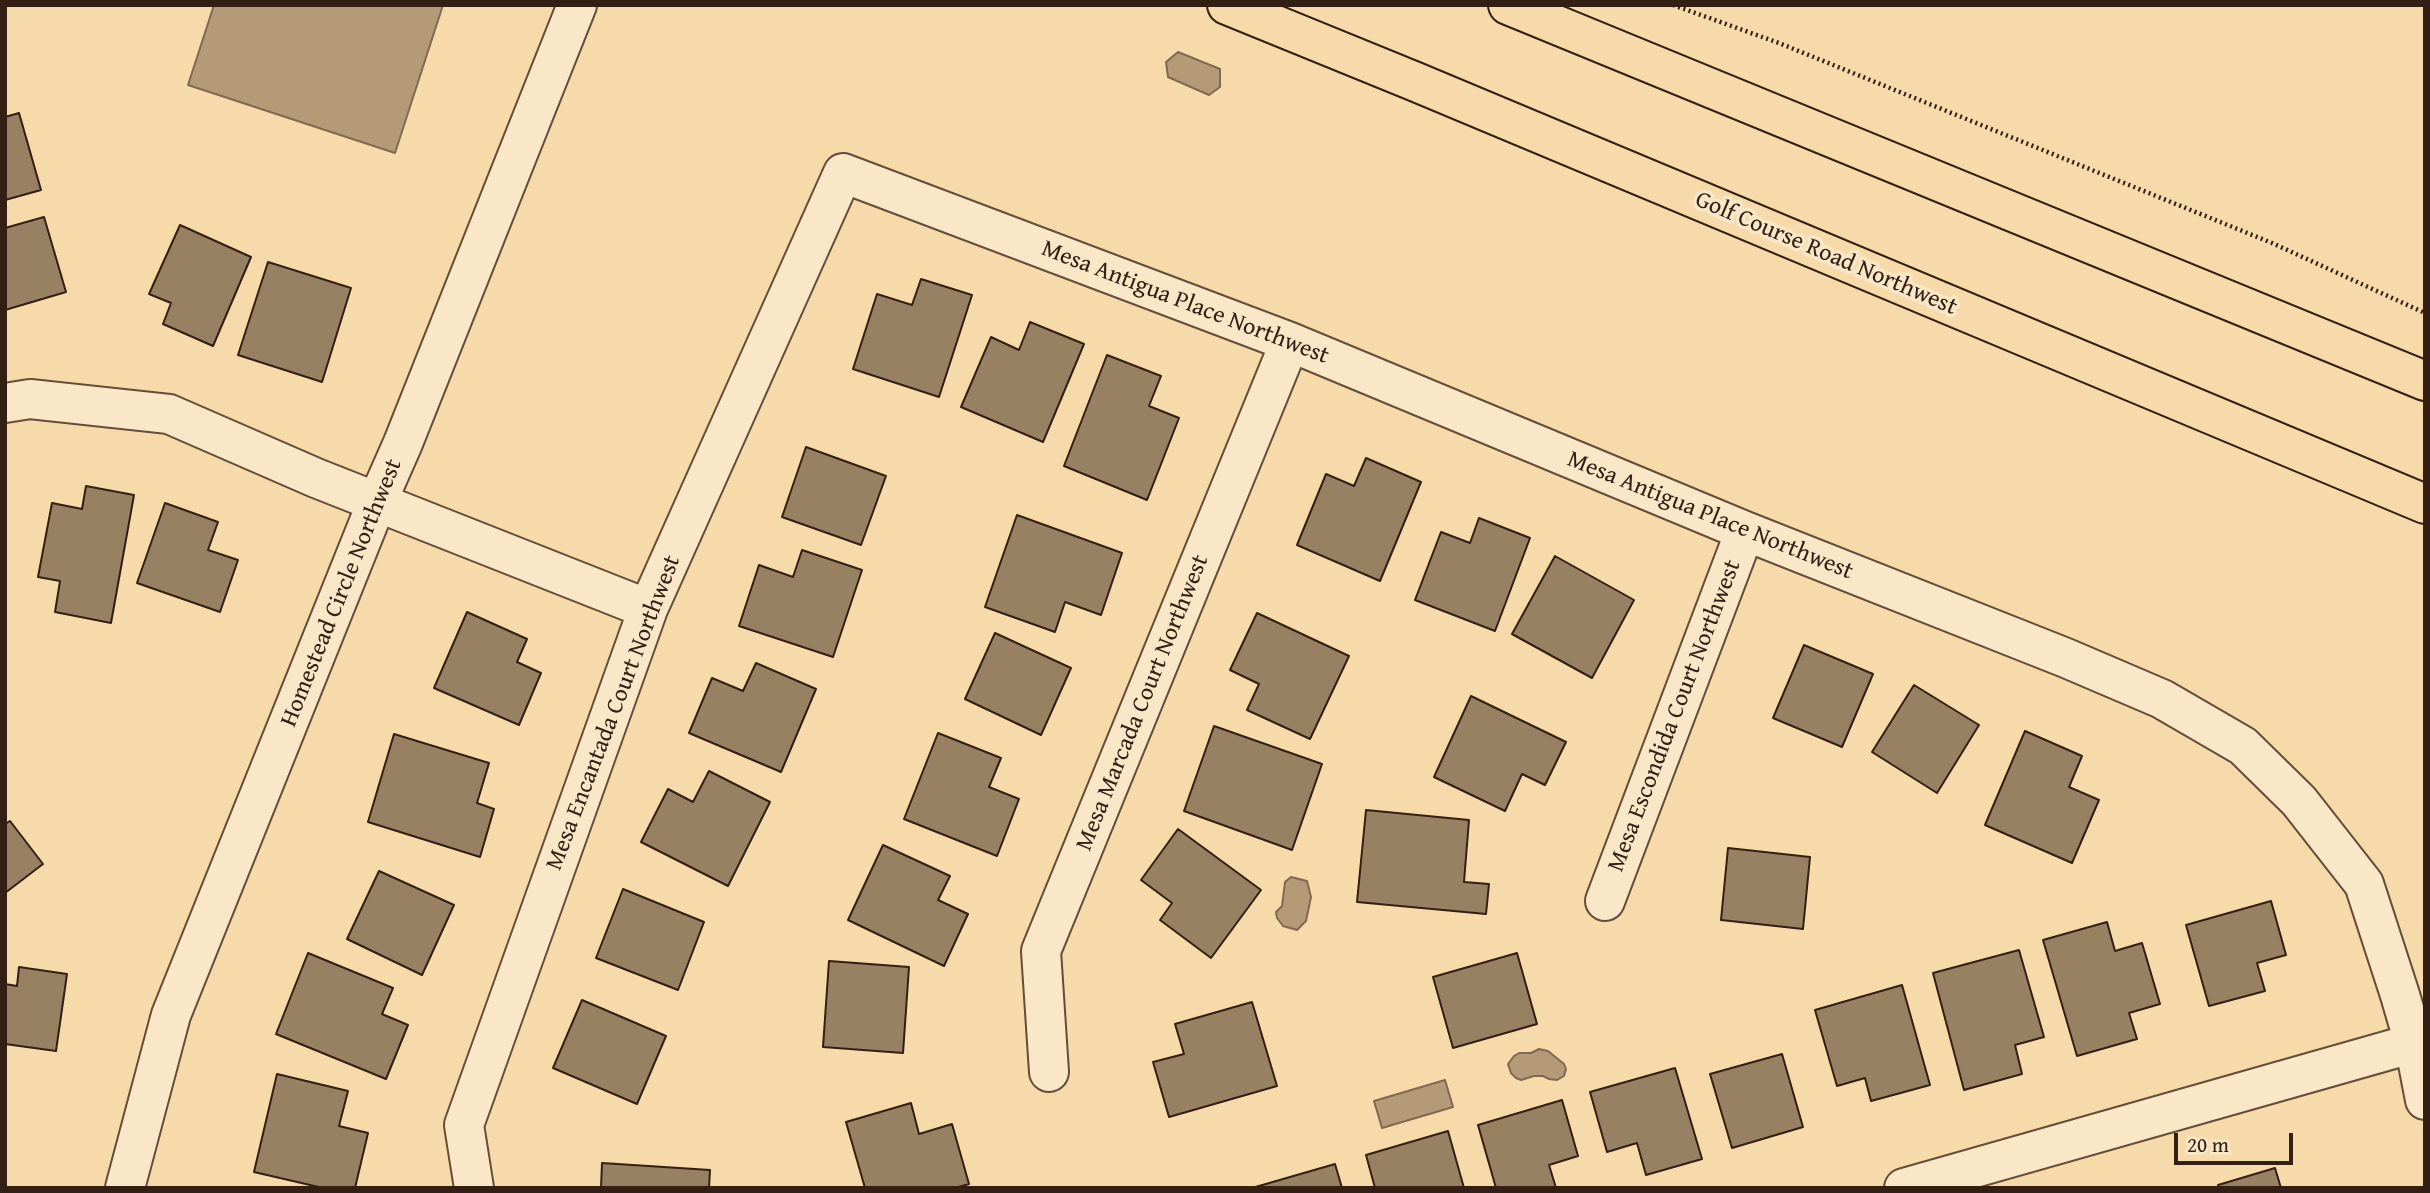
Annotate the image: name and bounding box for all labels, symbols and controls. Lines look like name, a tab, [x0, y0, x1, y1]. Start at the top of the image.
street label: Golf Course Road Northwest	[1691, 186, 1961, 322]
street label: Mesa Antigua Place Northwest	[1037, 235, 1333, 371]
street label: Mesa Antigua Place Northwest	[1563, 445, 1857, 587]
street label: Homestead Circle Northwest	[275, 455, 409, 731]
street label: Mesa Encantada Court Northwest	[541, 551, 687, 875]
street label: Mesa Marcada Court Northwest	[1070, 551, 1216, 855]
street label: Mesa Escondida Court Northwest	[1602, 556, 1748, 876]
scale bar	[2178, 1120, 2297, 1164]
text: 20 m	[2187, 1129, 2229, 1160]

